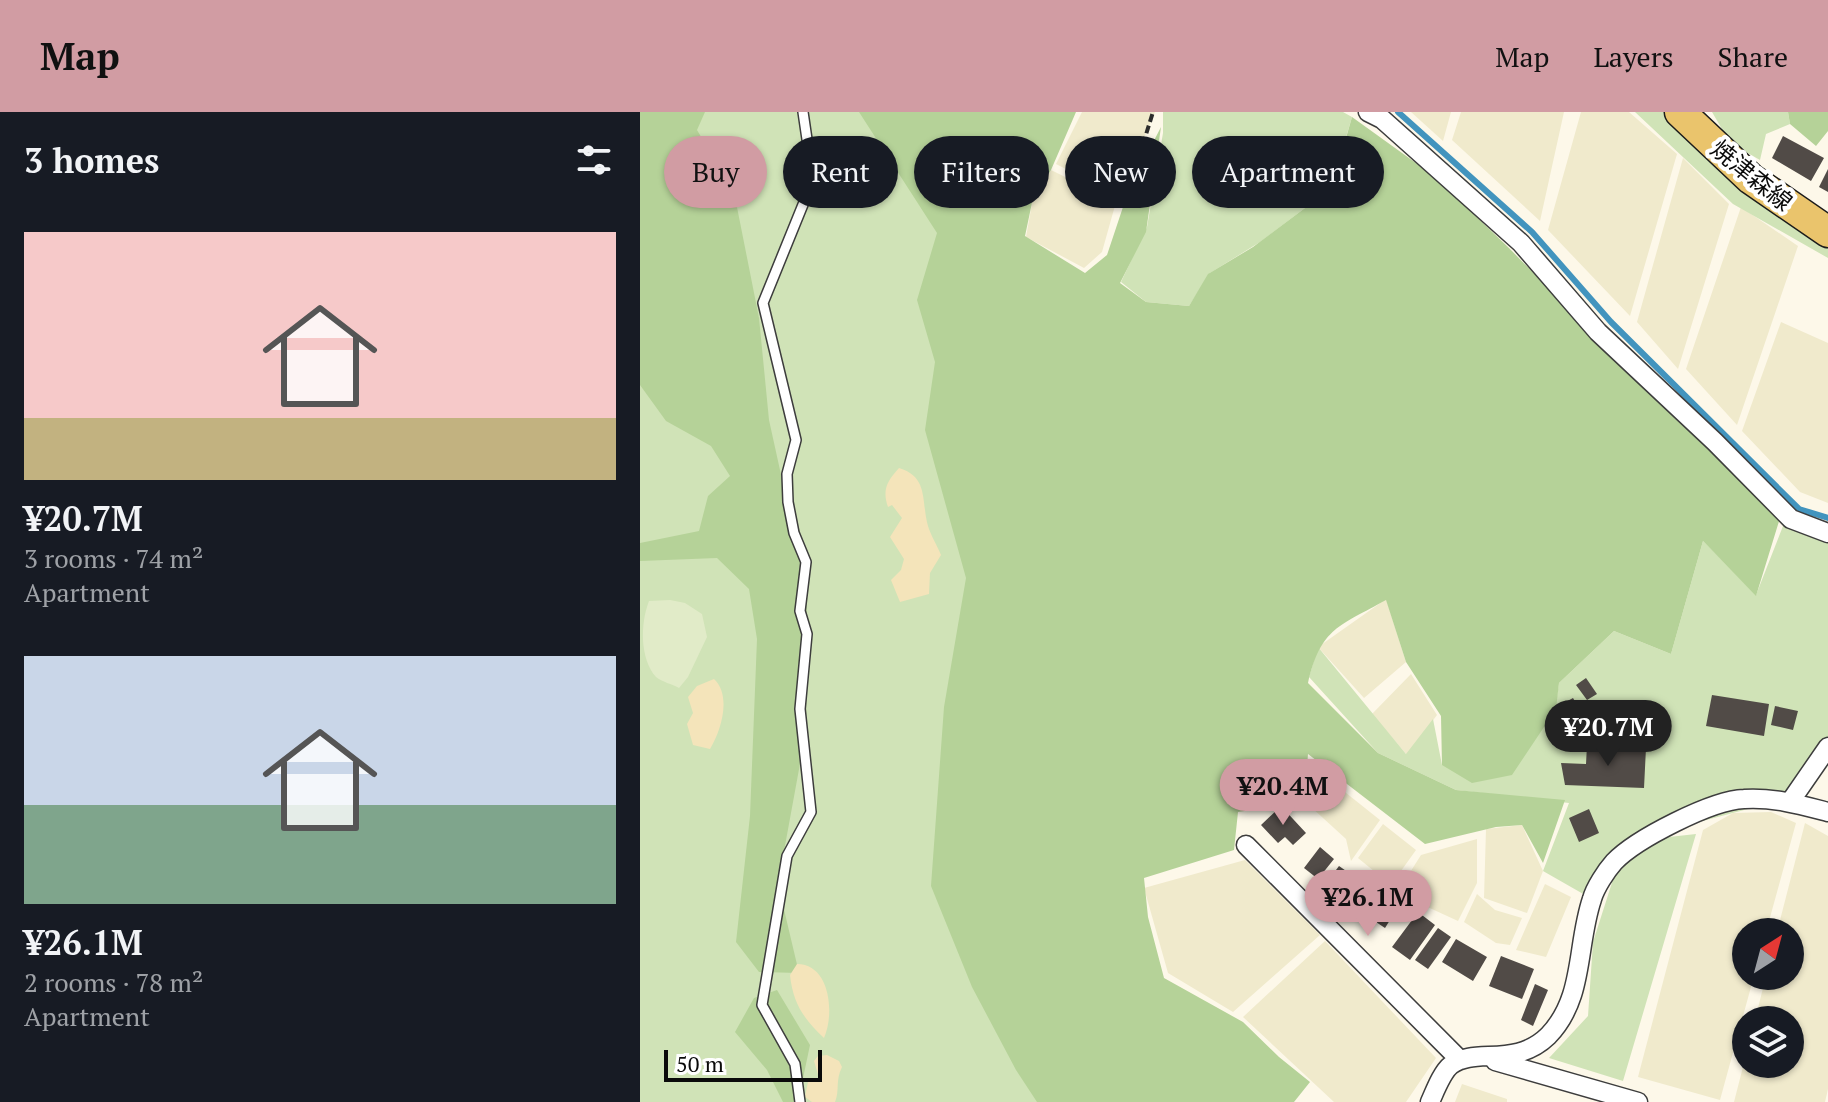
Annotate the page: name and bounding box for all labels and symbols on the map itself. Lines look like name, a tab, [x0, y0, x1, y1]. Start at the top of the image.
street label: 焼津森線	[1705, 132, 1799, 218]
pin: ¥20.7M	[1543, 700, 1673, 768]
pin: ¥20.4M	[1218, 759, 1348, 827]
pin: ¥26.1M	[1303, 870, 1433, 938]
north arrow	[1732, 918, 1804, 990]
scale bar	[664, 1046, 822, 1082]

